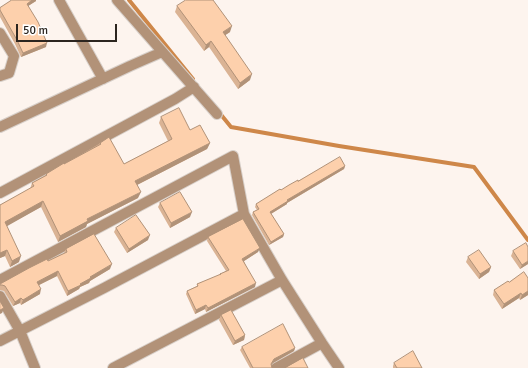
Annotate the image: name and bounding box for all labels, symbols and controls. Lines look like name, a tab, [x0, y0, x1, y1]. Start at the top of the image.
scale bar	[18, 16, 119, 42]
text: 50 m	[23, 23, 48, 38]

